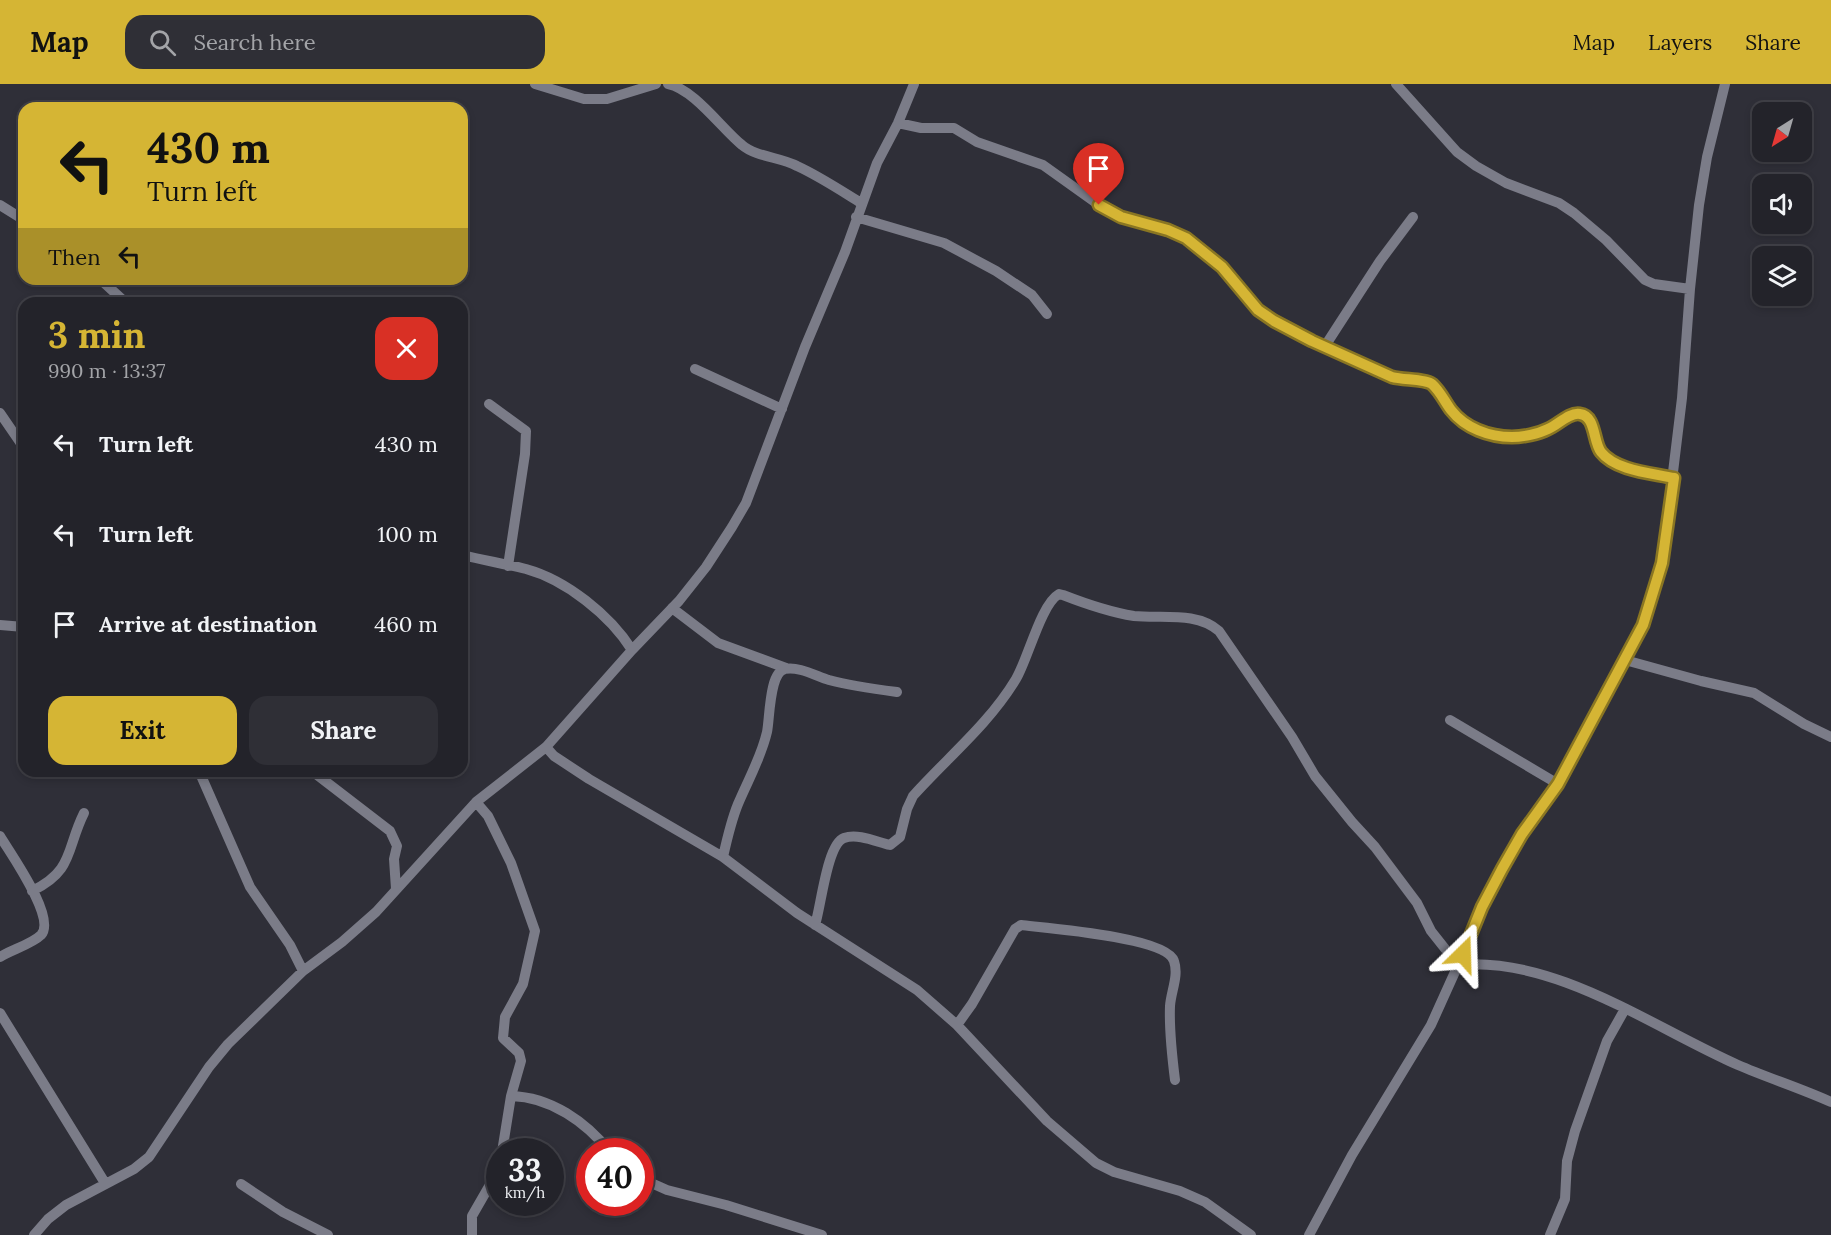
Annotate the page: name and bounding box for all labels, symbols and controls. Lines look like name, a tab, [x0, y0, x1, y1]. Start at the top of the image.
search box	[125, 15, 545, 69]
text: Map	[30, 24, 89, 60]
icon: search	[146, 26, 179, 59]
text: Search here	[194, 28, 316, 56]
text: Map	[1572, 29, 1615, 56]
text: Layers	[1648, 29, 1712, 56]
text: Share	[1745, 29, 1801, 56]
north arrow	[1752, 102, 1812, 162]
map controls	[1752, 102, 1812, 306]
text: 430 m	[147, 121, 270, 175]
icon: left	[48, 126, 126, 204]
pin	[1073, 143, 1124, 205]
icon: arrive	[1082, 152, 1115, 185]
text: Turn left	[147, 174, 257, 208]
button: sound	[1752, 174, 1812, 234]
icon: left	[113, 240, 146, 273]
text: Then	[48, 243, 101, 271]
button: layers	[1752, 246, 1812, 306]
text: 3 min	[48, 312, 146, 358]
button: close	[375, 317, 438, 380]
text: 990 m · 13:37	[48, 358, 166, 383]
icon: left	[48, 428, 81, 461]
text: Turn left	[99, 430, 193, 458]
text: 430 m	[375, 430, 438, 458]
icon: left	[48, 518, 81, 551]
text: Turn left	[99, 520, 193, 548]
text: 100 m	[377, 520, 438, 548]
icon: arrive	[48, 608, 81, 641]
text: Arrive at destination	[99, 610, 317, 638]
text: 460 m	[374, 610, 438, 638]
button: Exit	[48, 696, 237, 765]
button: Share	[249, 696, 438, 765]
position arrow	[1431, 922, 1495, 986]
speed limit sign: 40	[576, 1138, 654, 1216]
text: 33	[508, 1151, 542, 1189]
text: km/h	[505, 1183, 545, 1202]

